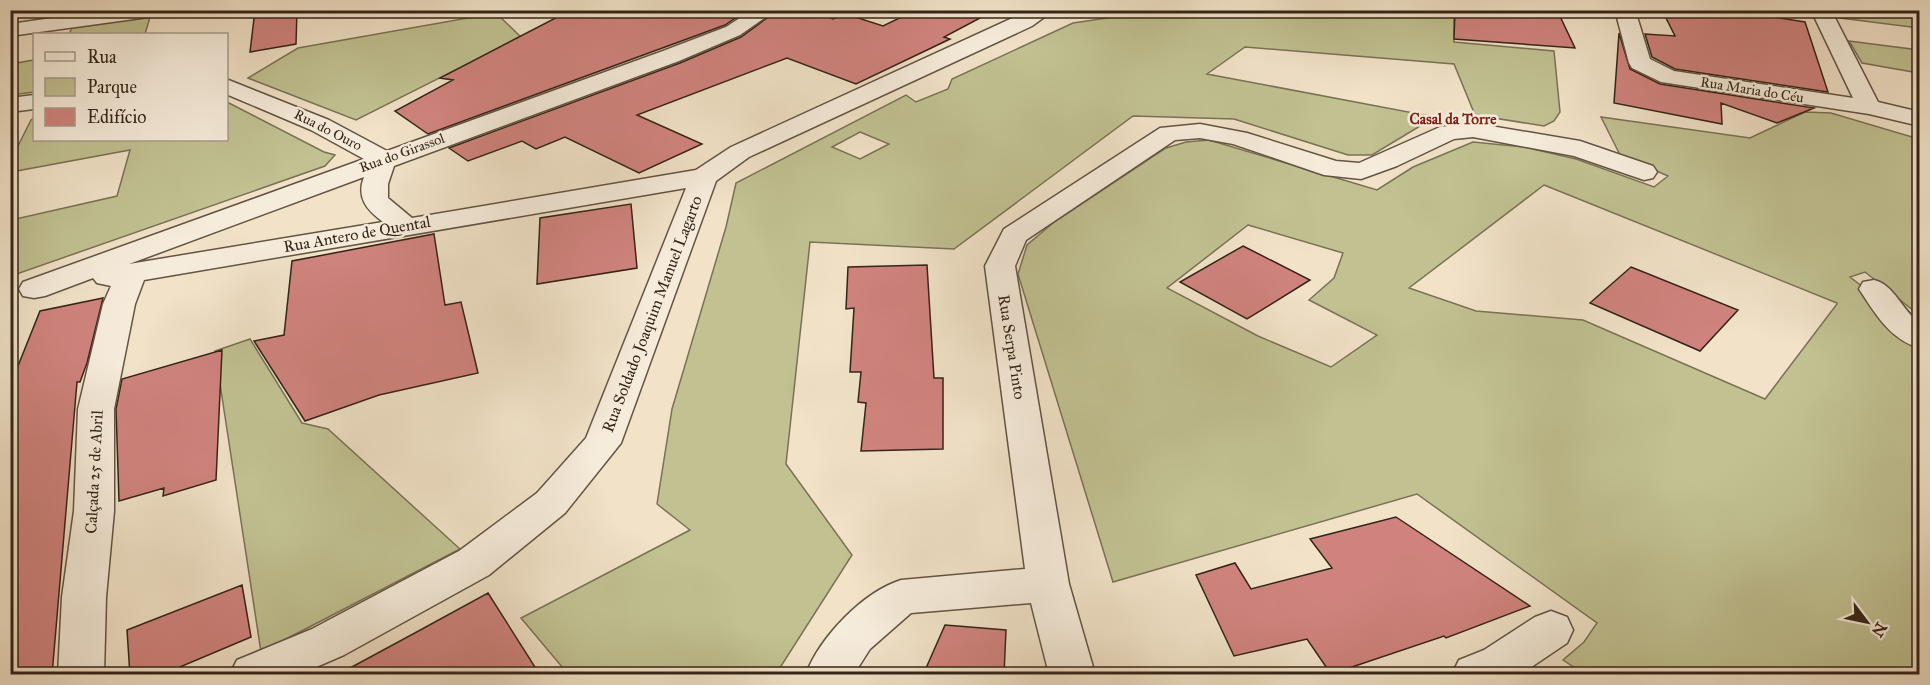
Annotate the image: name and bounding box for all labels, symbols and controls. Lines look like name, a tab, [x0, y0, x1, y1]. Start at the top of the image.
legend	[33, 33, 228, 141]
text: Rua	[87, 46, 117, 68]
street label: Rua Maria do Céu	[1699, 73, 1805, 107]
text: Parque	[87, 76, 137, 99]
text: Edifício	[87, 106, 146, 128]
street label: Rua do Ouro	[291, 106, 365, 154]
district label: Casal da Torre	[1410, 110, 1497, 128]
street label: Rua do Girassol	[357, 130, 447, 176]
street label: Rua Soldado Joaquim Manuel Lagarto	[598, 193, 707, 435]
street label: Rua Antero de Quental	[282, 212, 433, 256]
street label: Rua Serpa Pinto	[994, 293, 1030, 401]
street label: Calçada 25 de Abril	[81, 409, 107, 534]
north arrow	[1837, 592, 1897, 652]
text: N	[1867, 619, 1891, 641]

